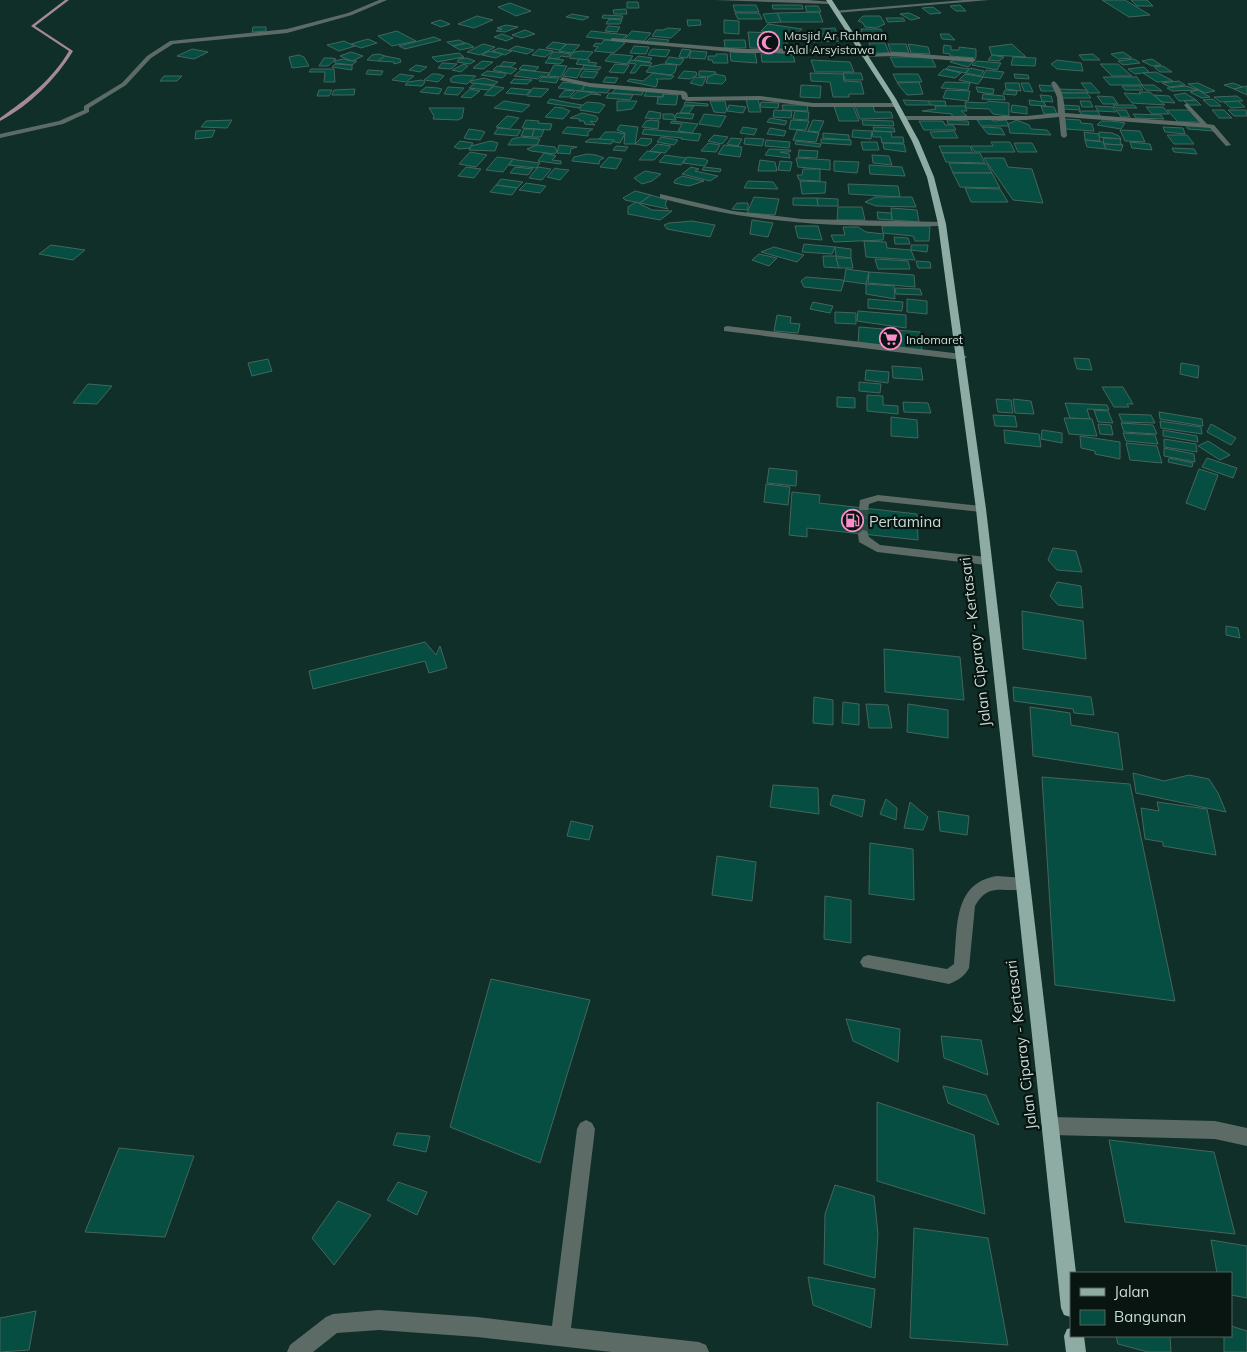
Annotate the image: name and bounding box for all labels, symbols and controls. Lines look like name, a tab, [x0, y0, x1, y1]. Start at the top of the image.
place label: Masjid Ar Rahman 'Alal Arsyistawa	[784, 28, 887, 57]
mosque icon: Masjid Ar Rahman 'Alal Arsyistawa	[756, 30, 780, 54]
supermarket icon: Indomaret	[878, 327, 902, 351]
place label: Indomaret	[906, 332, 963, 347]
fuel station icon: Pertamina	[841, 509, 865, 533]
place label: Pertamina	[869, 512, 941, 531]
street label: Jalan Ciparay - Kertasari	[955, 556, 995, 728]
street label: Jalan Ciparay - Kertasari	[1001, 959, 1041, 1131]
legend	[1070, 1272, 1232, 1337]
text: Jalan	[1114, 1282, 1149, 1301]
text: Bangunan	[1114, 1307, 1186, 1326]

